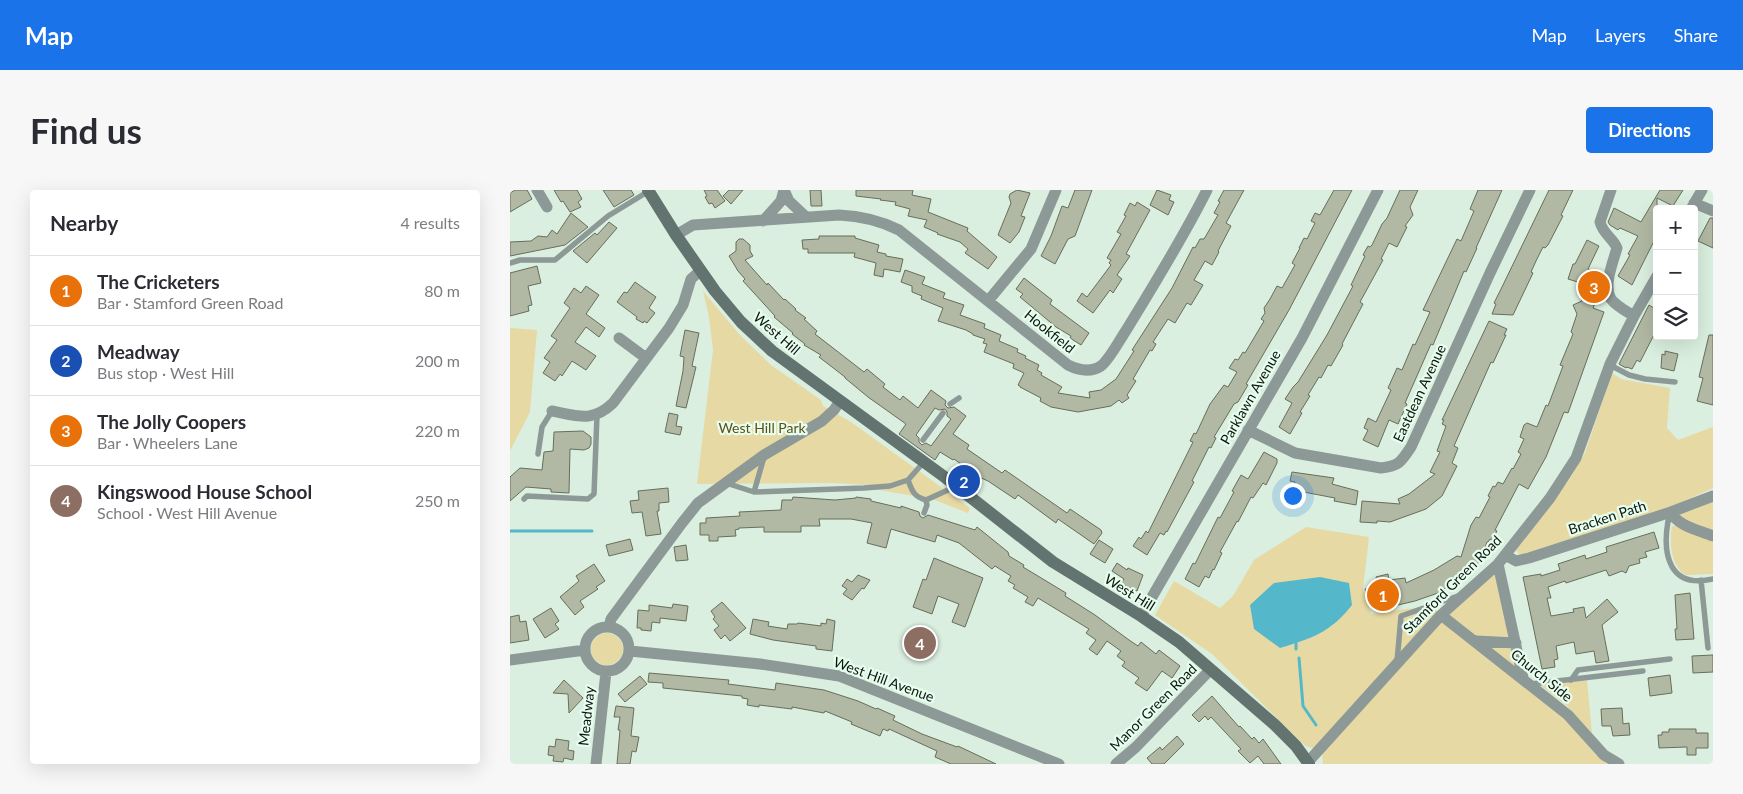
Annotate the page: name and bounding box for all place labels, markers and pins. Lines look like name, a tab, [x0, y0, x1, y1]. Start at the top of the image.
pin: 3	[1578, 268, 1610, 306]
pin: 2	[948, 462, 980, 500]
pin: 1	[1367, 576, 1399, 614]
pin: 4	[904, 624, 936, 662]

